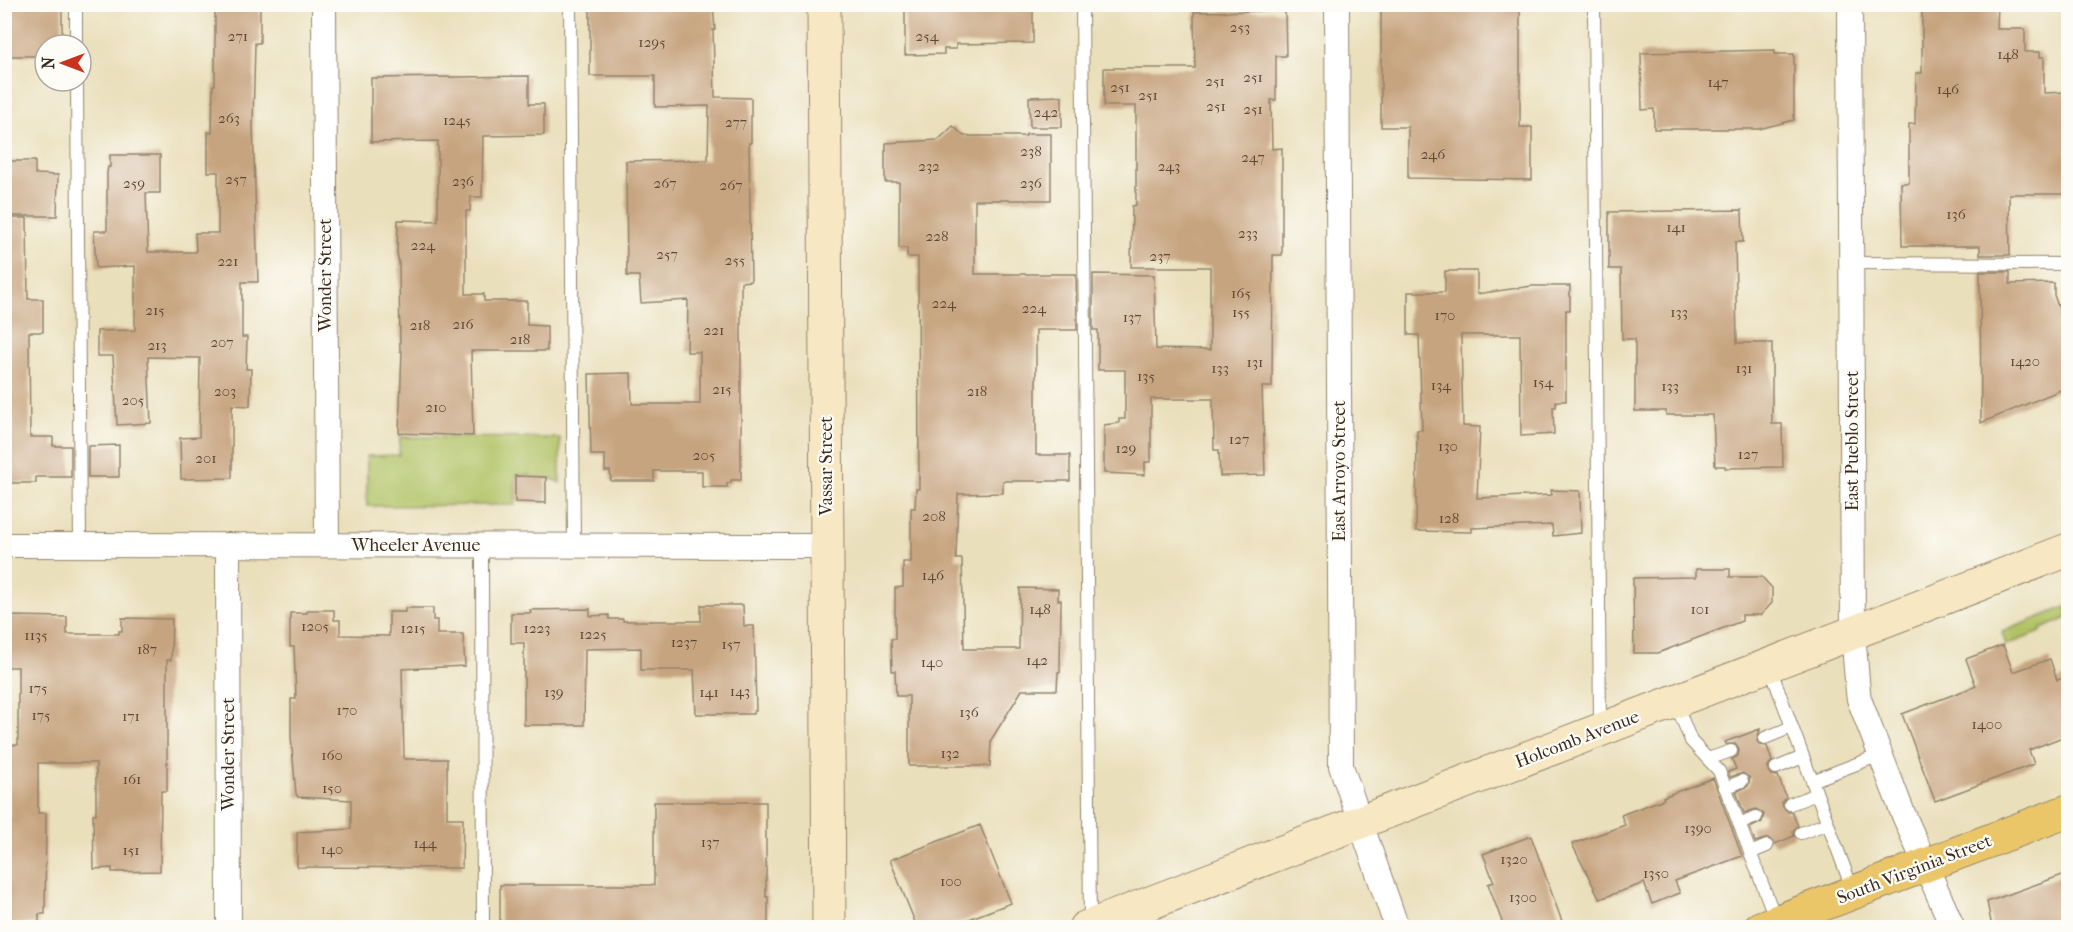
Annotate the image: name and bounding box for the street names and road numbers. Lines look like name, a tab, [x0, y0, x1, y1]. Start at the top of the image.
street label: Wonder Street	[315, 218, 336, 333]
street label: East Pueblo Street	[1842, 370, 1863, 511]
street label: East Arroyo Street	[1329, 400, 1350, 542]
street label: Vassar Street	[816, 416, 837, 517]
street label: Wheeler Avenue	[351, 535, 480, 556]
street label: Wonder Street	[218, 697, 239, 812]
street label: Holcomb Avenue	[1512, 706, 1642, 773]
street label: South Virginia Street	[1834, 830, 1995, 909]

